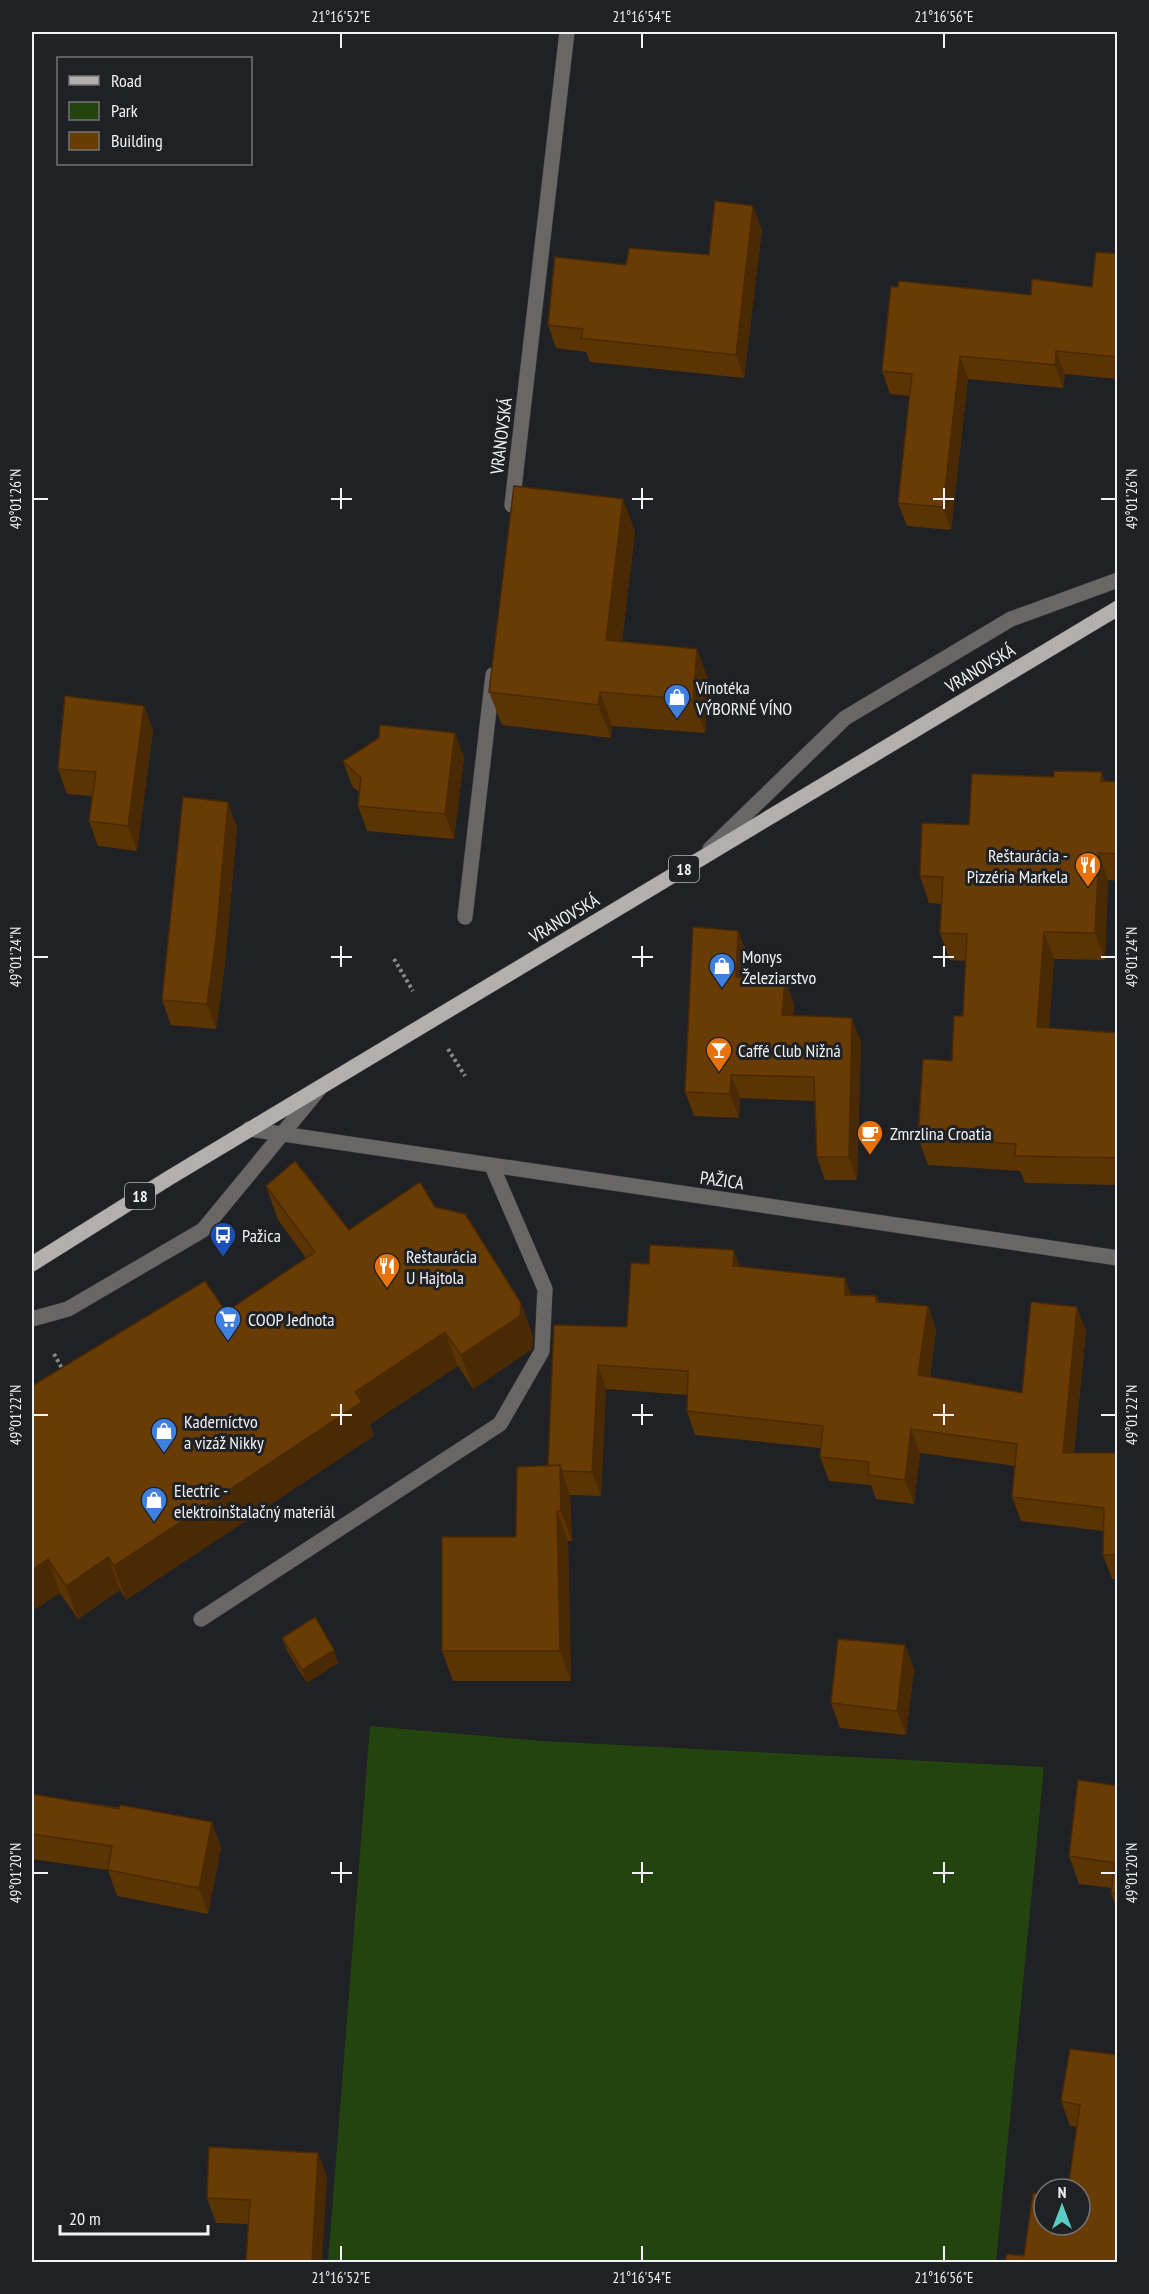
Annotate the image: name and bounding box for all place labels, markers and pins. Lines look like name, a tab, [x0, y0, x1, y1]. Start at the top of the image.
place label: Vínotéka VÝBORNÉ VÍNO	[695, 676, 792, 720]
shop icon: Vínotéka VÝBORNÉ VÍNO	[662, 682, 692, 720]
place label: Reštaurácia - Pizzéria Markela	[967, 844, 1068, 888]
restaurant icon: Reštaurácia - Pizzéria Markela	[1073, 850, 1103, 888]
place label: Monys Železiarstvo	[742, 945, 817, 989]
shop icon: Monys Železiarstvo	[707, 951, 737, 989]
bar icon: Caffé Club Nižná	[704, 1035, 734, 1073]
place label: Caffé Club Nižná	[738, 1039, 841, 1062]
cafe icon: Zmrzlina Croatia	[855, 1118, 885, 1156]
place label: Zmrzlina Croatia	[890, 1122, 992, 1145]
bus stop icon: Pažica	[208, 1220, 238, 1258]
place label: Pažica	[242, 1224, 281, 1247]
place label: Reštaurácia U Hajtola	[406, 1245, 477, 1289]
restaurant icon: Reštaurácia U Hajtola	[372, 1251, 402, 1289]
supermarket icon: COOP Jednota	[213, 1304, 243, 1342]
place label: COOP Jednota	[248, 1308, 334, 1331]
place label: Kaderníctvo a vizáž Nikky	[184, 1410, 264, 1454]
shop icon: Kaderníctvo a vizáž Nikky	[149, 1416, 179, 1454]
place label: Electric - elektroinštalačný materiál	[174, 1479, 336, 1523]
shop icon: Electric - elektroinštalačný materiál	[139, 1485, 169, 1523]

